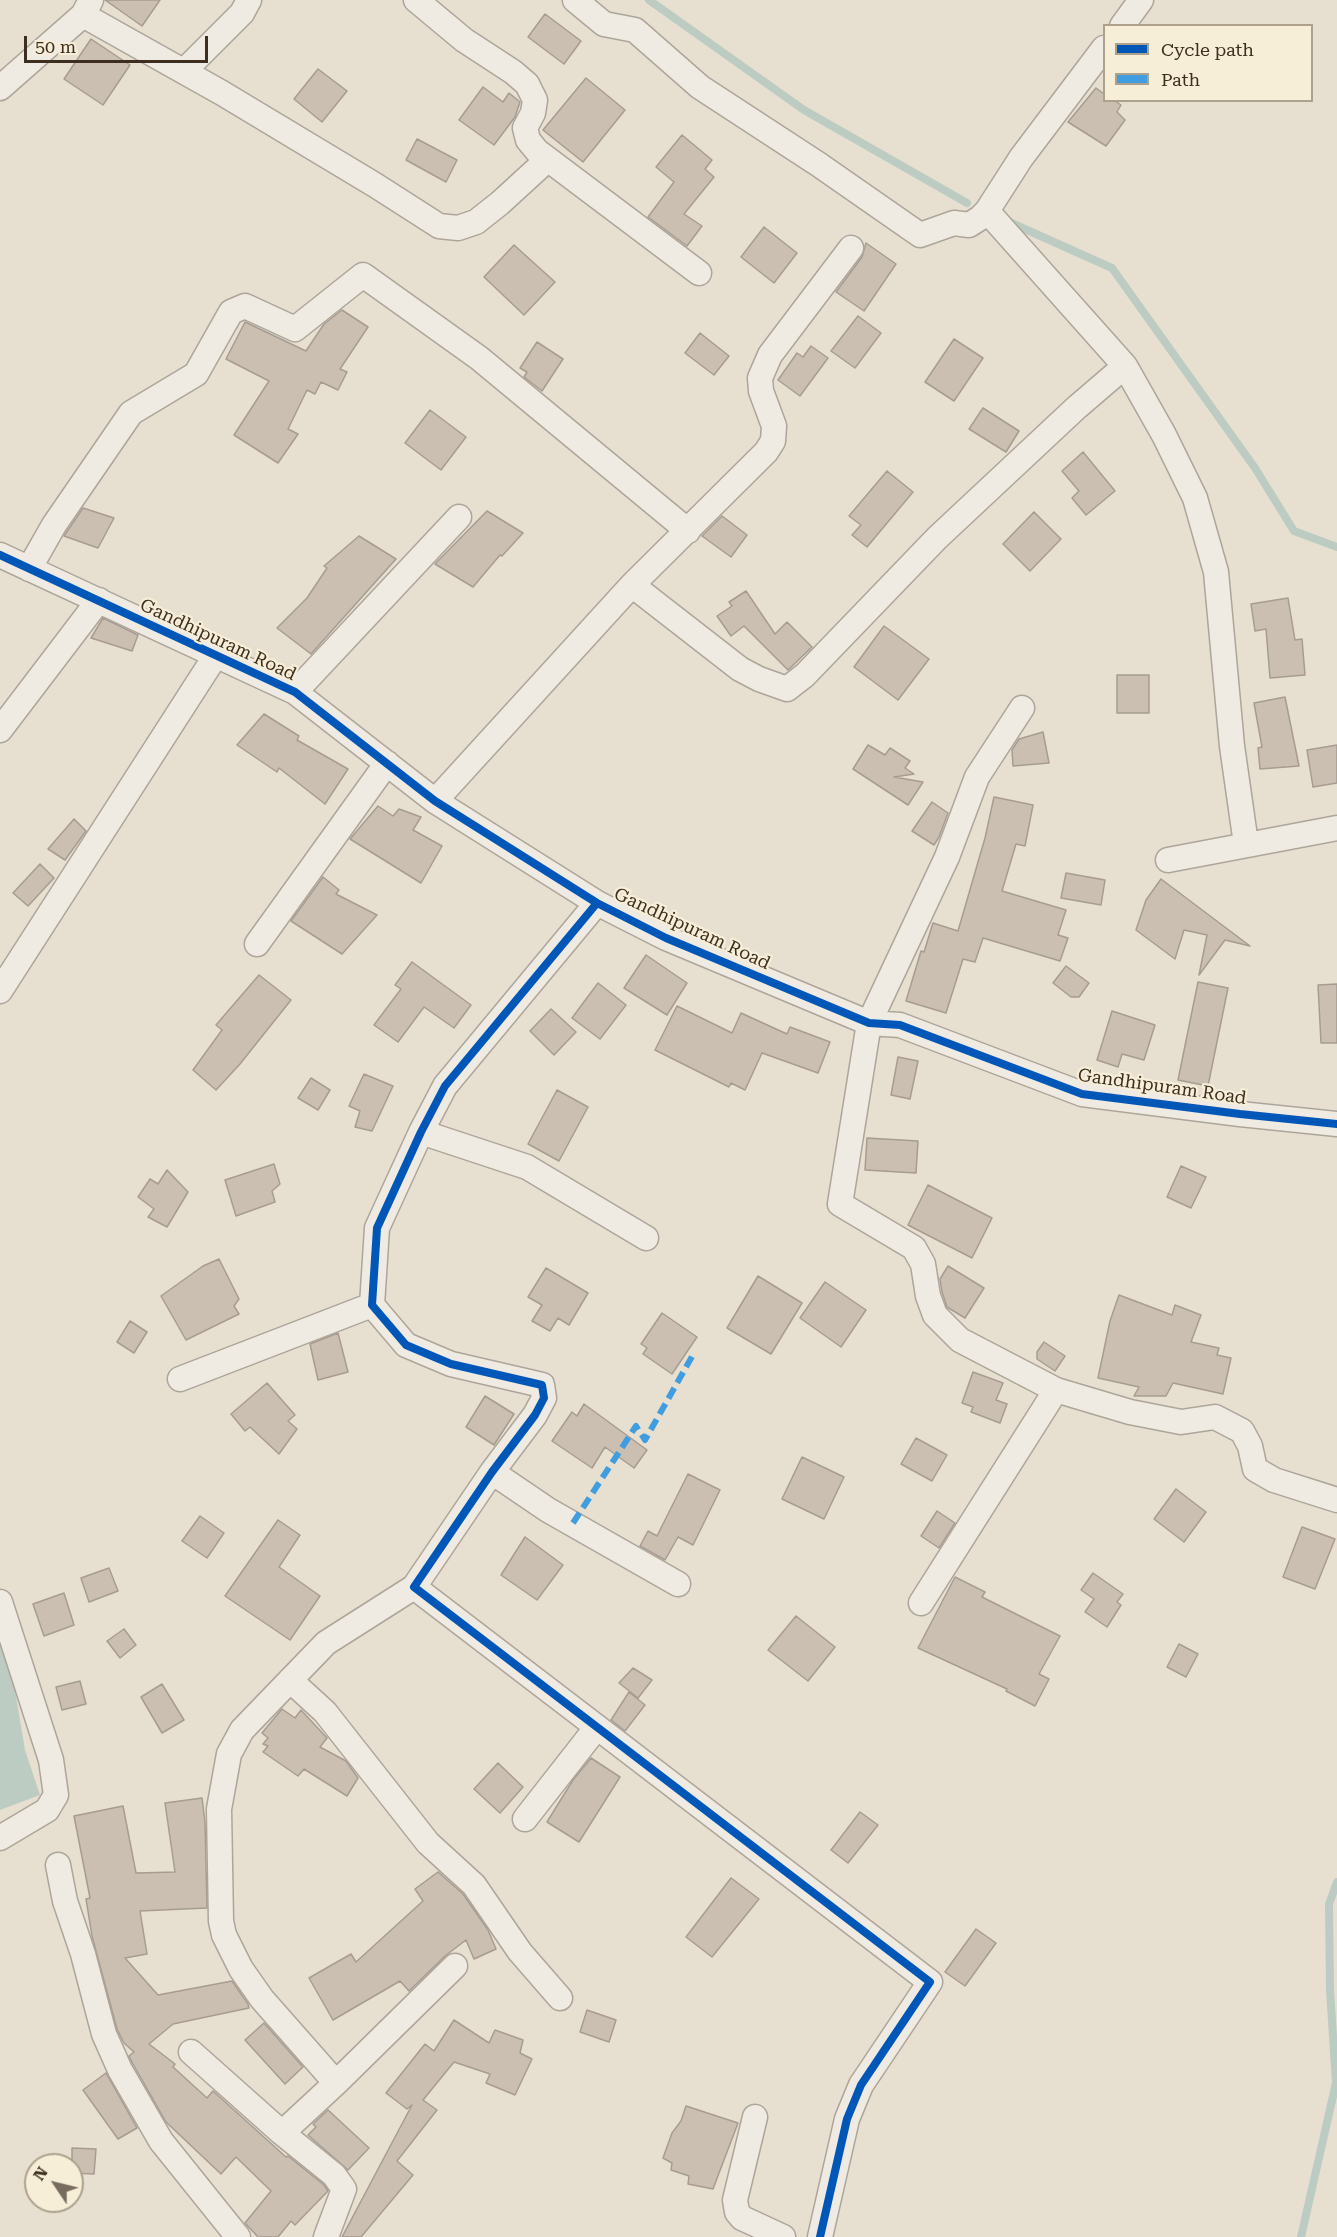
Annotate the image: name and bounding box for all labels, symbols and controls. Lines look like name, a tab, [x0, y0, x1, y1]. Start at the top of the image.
scale bar	[27, 24, 212, 62]
legend	[1103, 24, 1313, 102]
text: 50 m	[35, 36, 76, 57]
text: Cycle path	[1161, 39, 1254, 60]
text: Path	[1161, 69, 1200, 90]
street label: Gandhipuram Road	[137, 594, 299, 686]
street label: Gandhipuram Road	[611, 883, 773, 975]
street label: Gandhipuram Road	[1076, 1064, 1248, 1110]
north arrow	[24, 2153, 84, 2213]
text: N	[29, 2163, 52, 2184]

